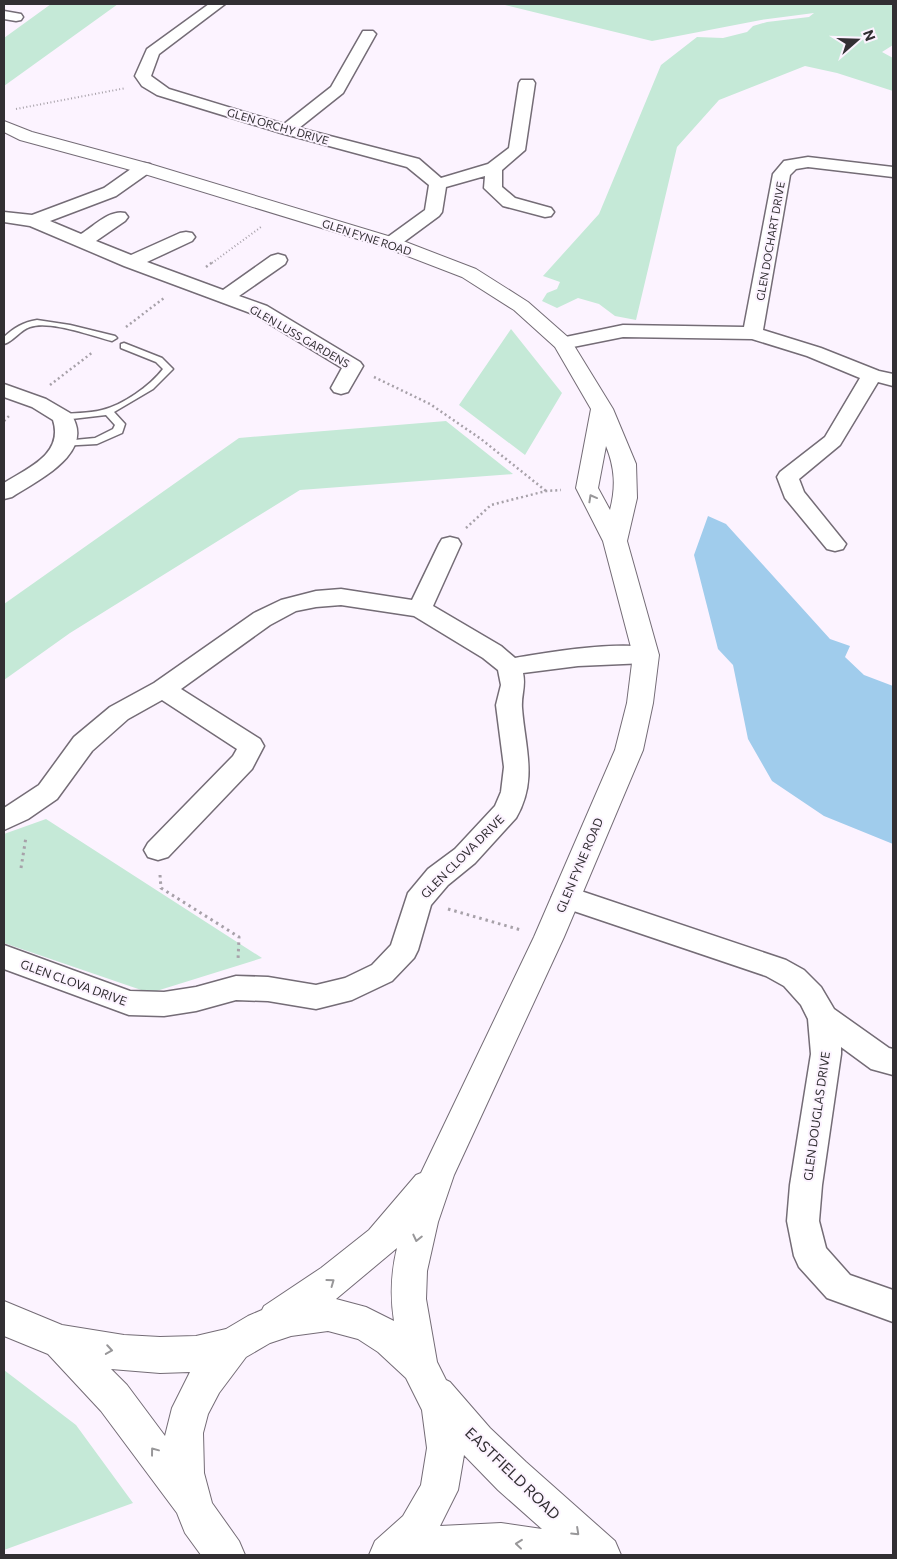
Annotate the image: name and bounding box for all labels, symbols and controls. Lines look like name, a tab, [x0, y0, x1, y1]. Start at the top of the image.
north arrow	[832, 15, 882, 65]
text: N	[860, 28, 879, 43]
street label: GLEN ORCHY DRIVE	[226, 105, 330, 147]
street label: GLEN DOCHART DRIVE	[753, 180, 787, 302]
street label: GLEN FYNE ROAD	[321, 216, 413, 258]
street label: GLEN LUSS GARDENS	[248, 302, 352, 370]
one-way arrow	[588, 494, 598, 503]
street label: GLEN CLOVA DRIVE	[417, 811, 507, 901]
street label: GLEN FYNE ROAD	[553, 815, 605, 915]
street label: GLEN CLOVA DRIVE	[19, 956, 129, 1008]
street label: GLEN DOUGLAS DRIVE	[800, 1050, 832, 1182]
one-way arrow	[412, 1234, 423, 1242]
one-way arrow	[325, 1279, 334, 1287]
one-way arrow	[105, 1345, 114, 1355]
street label: EASTFIELD ROAD	[462, 1423, 564, 1523]
one-way arrow	[151, 1447, 160, 1457]
one-way arrow	[570, 1526, 579, 1535]
one-way arrow	[515, 1539, 523, 1550]

